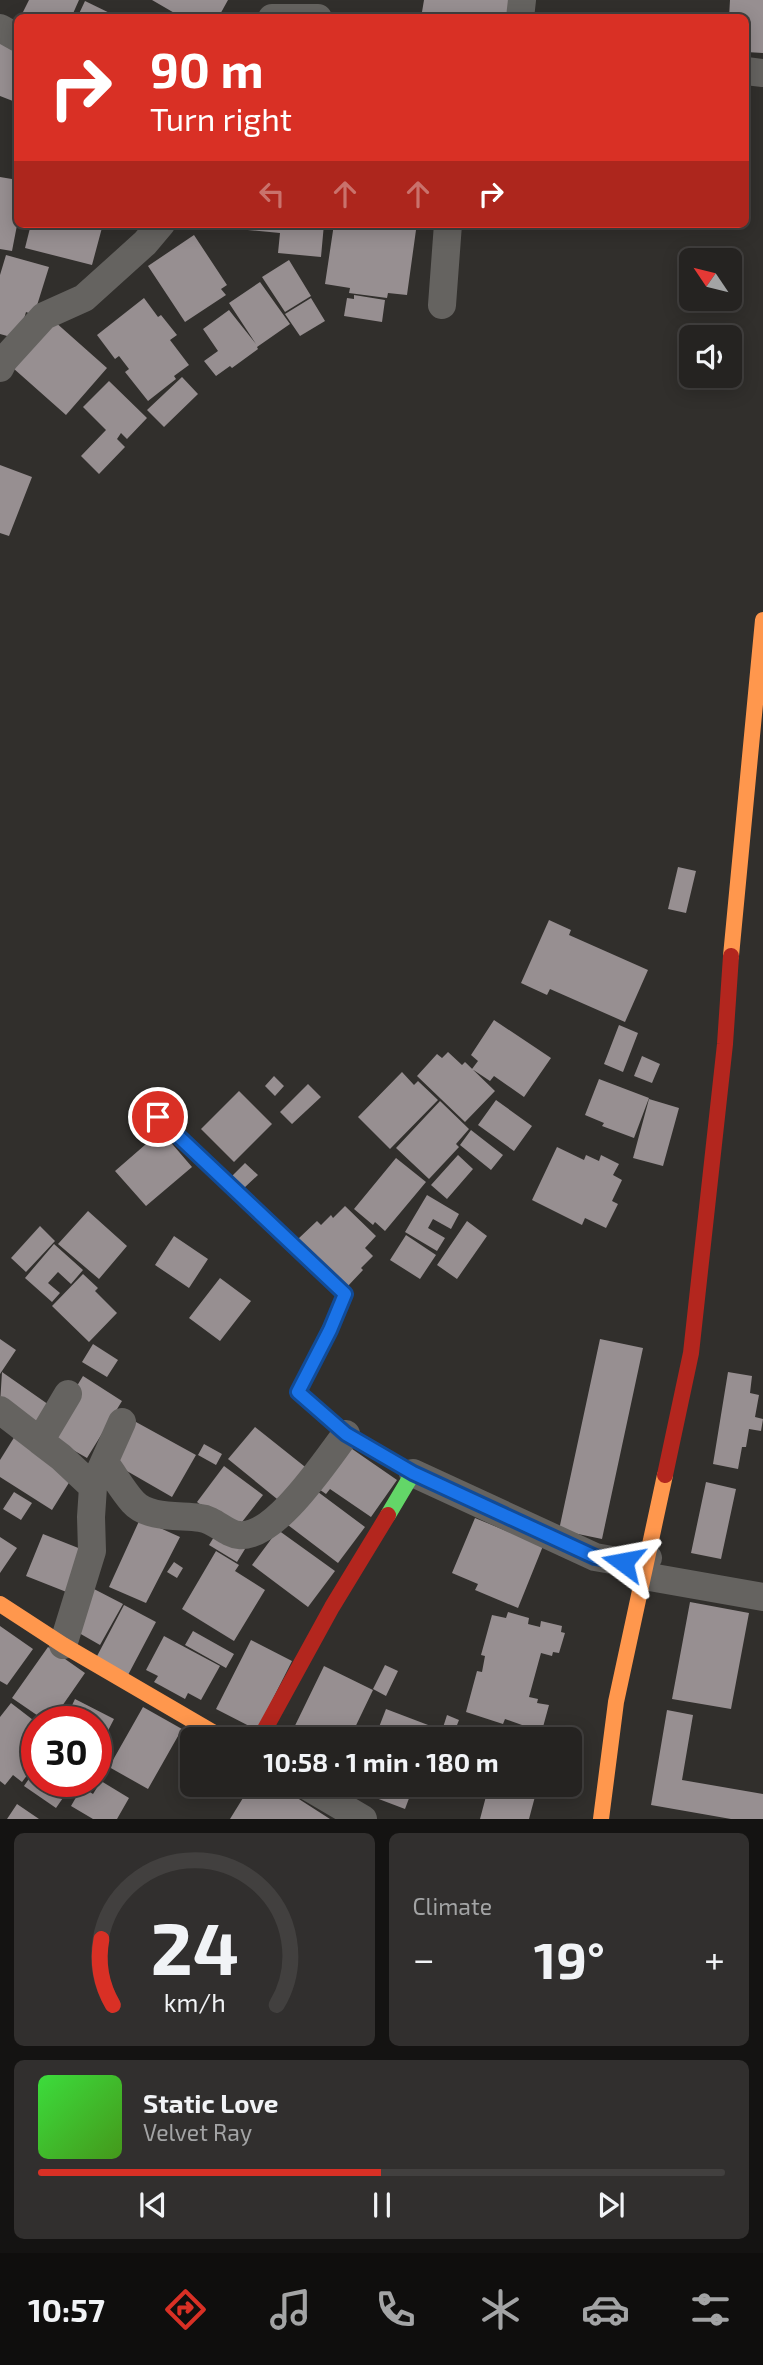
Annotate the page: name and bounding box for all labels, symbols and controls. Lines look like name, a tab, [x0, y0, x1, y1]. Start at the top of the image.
text: 90 m	[150, 39, 264, 98]
icon: right	[35, 42, 126, 133]
text: Turn right	[150, 99, 292, 137]
icon: left	[253, 175, 291, 213]
icon: ahead	[326, 175, 364, 213]
icon: ahead	[399, 175, 437, 213]
icon: right	[472, 175, 510, 213]
north arrow	[679, 248, 742, 312]
map controls	[679, 248, 742, 388]
button: sound	[679, 325, 742, 388]
pin	[128, 1087, 188, 1147]
icon: arrive	[139, 1098, 177, 1136]
position arrow	[586, 1525, 660, 1599]
speed limit sign: 30	[21, 1706, 112, 1797]
text: 10:58 · 1 min · 180 m	[263, 1746, 499, 1777]
text: Climate	[413, 1892, 492, 1920]
text: 24	[150, 1903, 239, 1991]
text: 19°	[534, 1927, 605, 1989]
text: −	[413, 1935, 435, 1981]
text: +	[704, 1935, 725, 1981]
text: km/h	[163, 1987, 225, 2017]
text: Static Love	[143, 2087, 279, 2118]
text: Velvet Ray	[143, 2118, 252, 2146]
icon: previous	[134, 2186, 172, 2224]
icon: pause	[363, 2186, 401, 2224]
icon: next	[592, 2186, 630, 2224]
icon: directions	[161, 2285, 210, 2334]
icon: music	[266, 2285, 315, 2334]
icon: phone	[371, 2285, 420, 2334]
icon: climate	[476, 2285, 525, 2334]
icon: car	[581, 2285, 630, 2334]
icon: filters	[686, 2285, 735, 2334]
text: 10:57	[28, 2290, 105, 2328]

